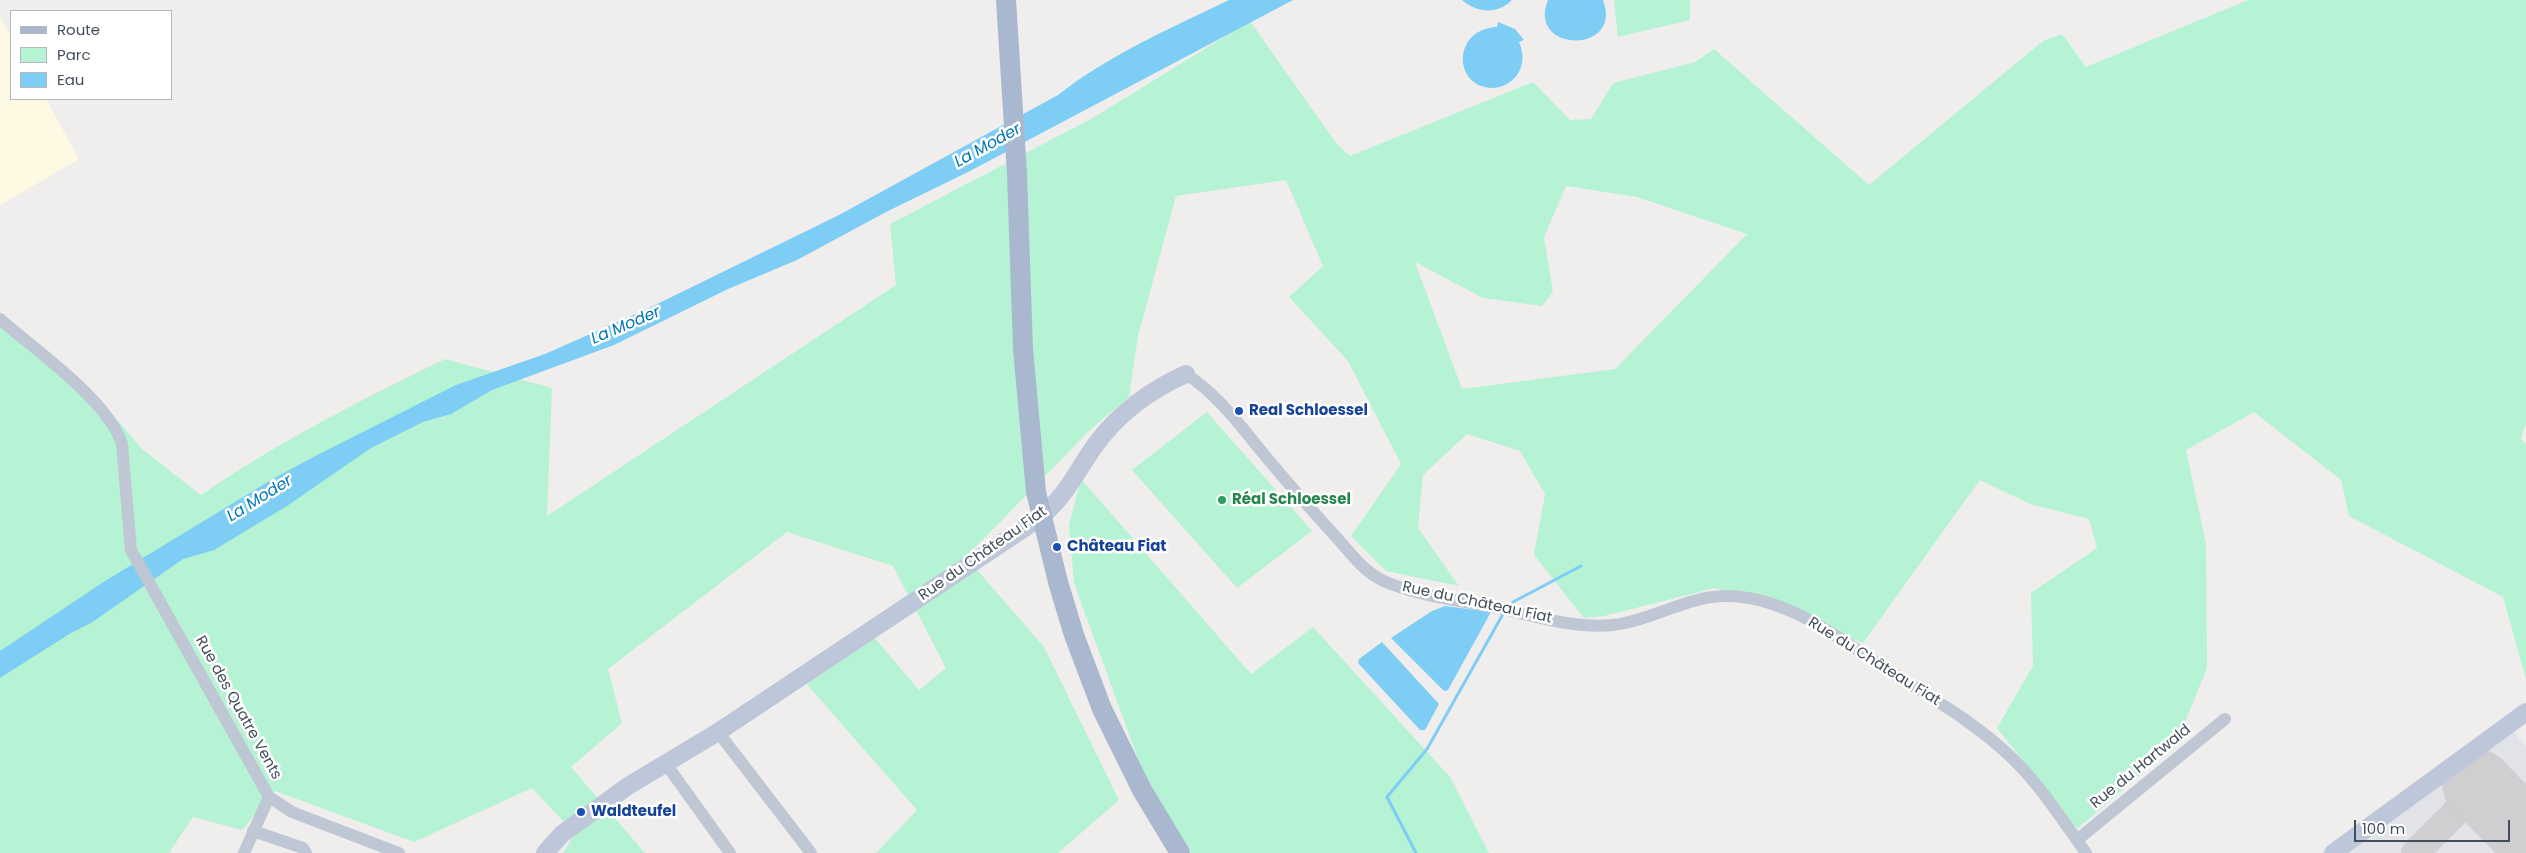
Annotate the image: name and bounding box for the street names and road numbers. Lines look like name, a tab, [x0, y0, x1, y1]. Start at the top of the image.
street label: Rue du Château Fiat	[915, 503, 1051, 605]
street label: Rue du Château Fiat	[1401, 578, 1553, 628]
street label: Rue du Château Fiat	[1805, 614, 1943, 710]
street label: Rue des Quatre Vents	[191, 633, 285, 783]
street label: Rue du Hartwald	[2087, 721, 2195, 813]

